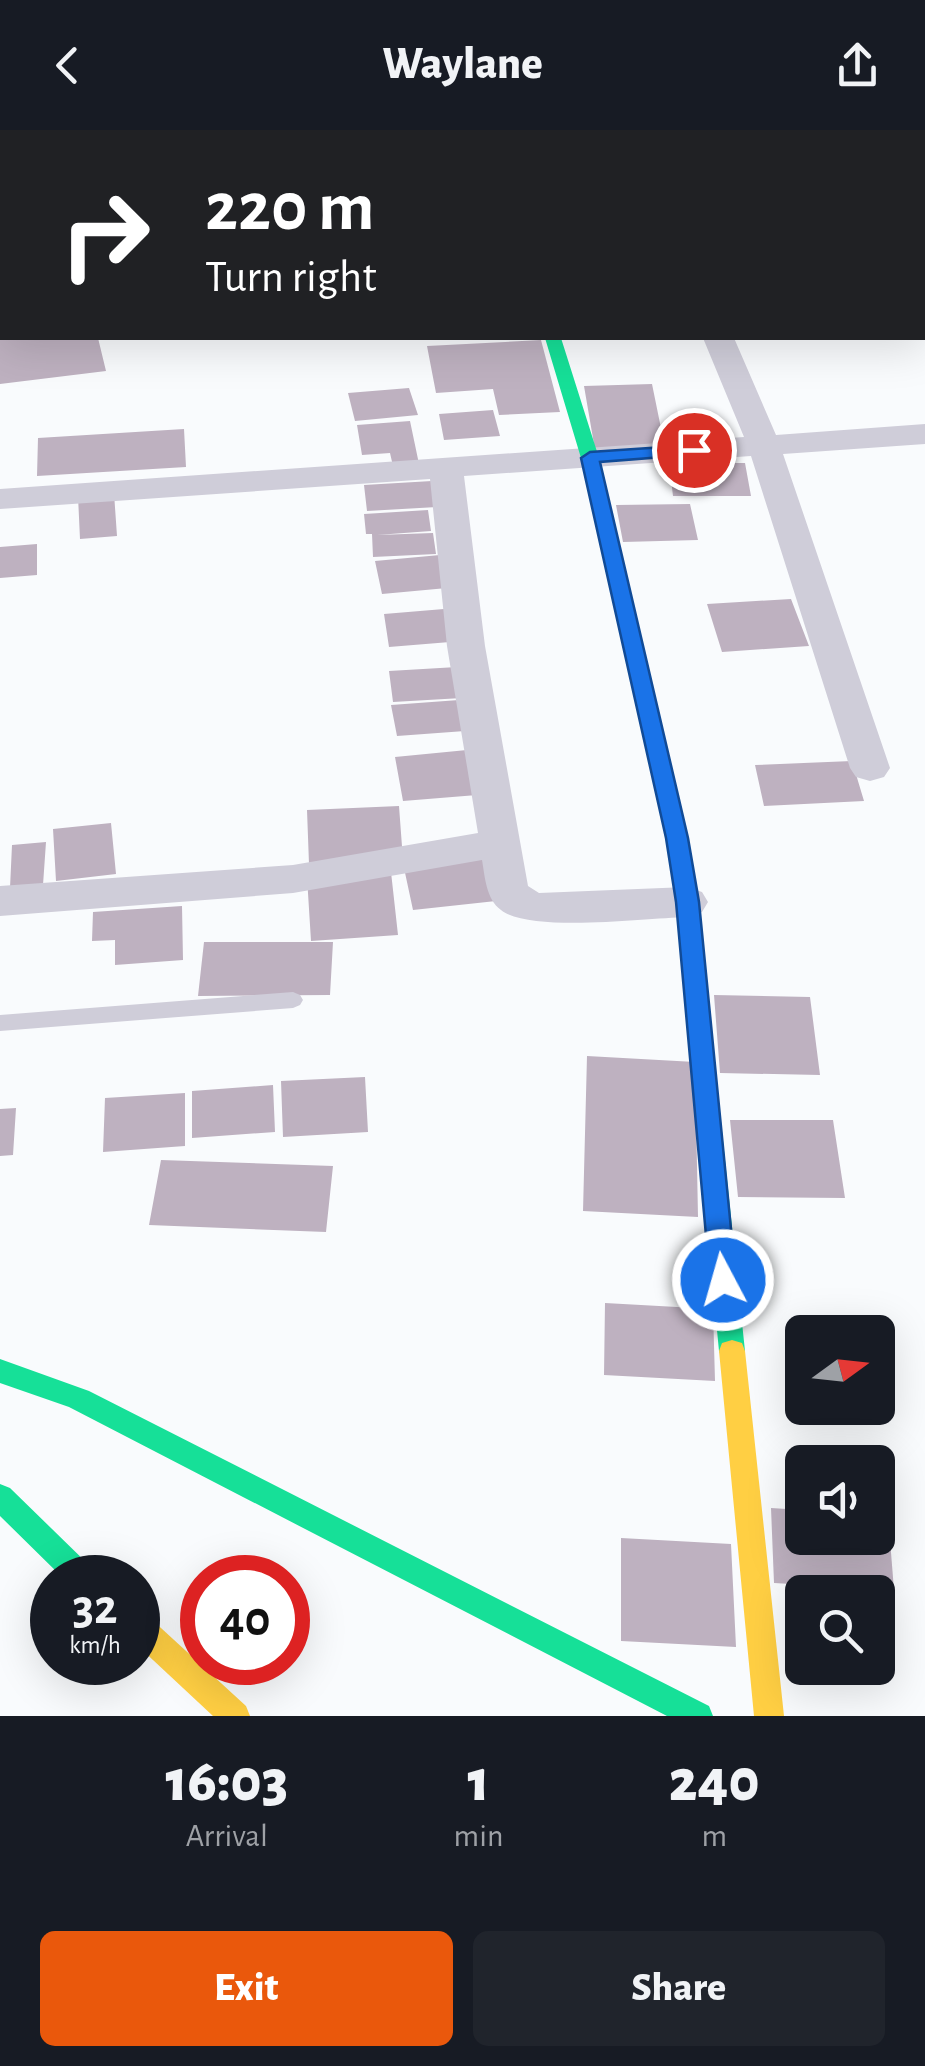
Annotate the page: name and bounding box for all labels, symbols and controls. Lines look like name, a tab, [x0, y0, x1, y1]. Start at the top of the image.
icon: back	[40, 38, 95, 93]
icon: share	[830, 38, 885, 93]
text: Waylane	[382, 42, 543, 87]
icon: right	[40, 170, 170, 300]
text: 220 m	[205, 173, 374, 243]
text: Turn right	[205, 255, 377, 300]
pin	[652, 408, 737, 493]
icon: arrive	[667, 423, 722, 478]
position arrow	[671, 1228, 775, 1332]
north arrow	[785, 1315, 895, 1425]
map controls	[785, 1315, 895, 1685]
button: sound	[785, 1445, 895, 1555]
speed limit sign: 40	[180, 1555, 310, 1685]
button: search	[785, 1575, 895, 1685]
text: 32	[72, 1583, 118, 1633]
text: km/h	[69, 1633, 121, 1658]
text: 16:03	[165, 1752, 288, 1812]
text: 1	[467, 1752, 490, 1812]
text: 240	[669, 1752, 760, 1812]
text: Arrival	[186, 1820, 268, 1852]
text: min	[454, 1820, 503, 1852]
text: m	[701, 1820, 727, 1852]
button: Exit	[40, 1931, 453, 2046]
button: Share	[473, 1931, 885, 2046]

